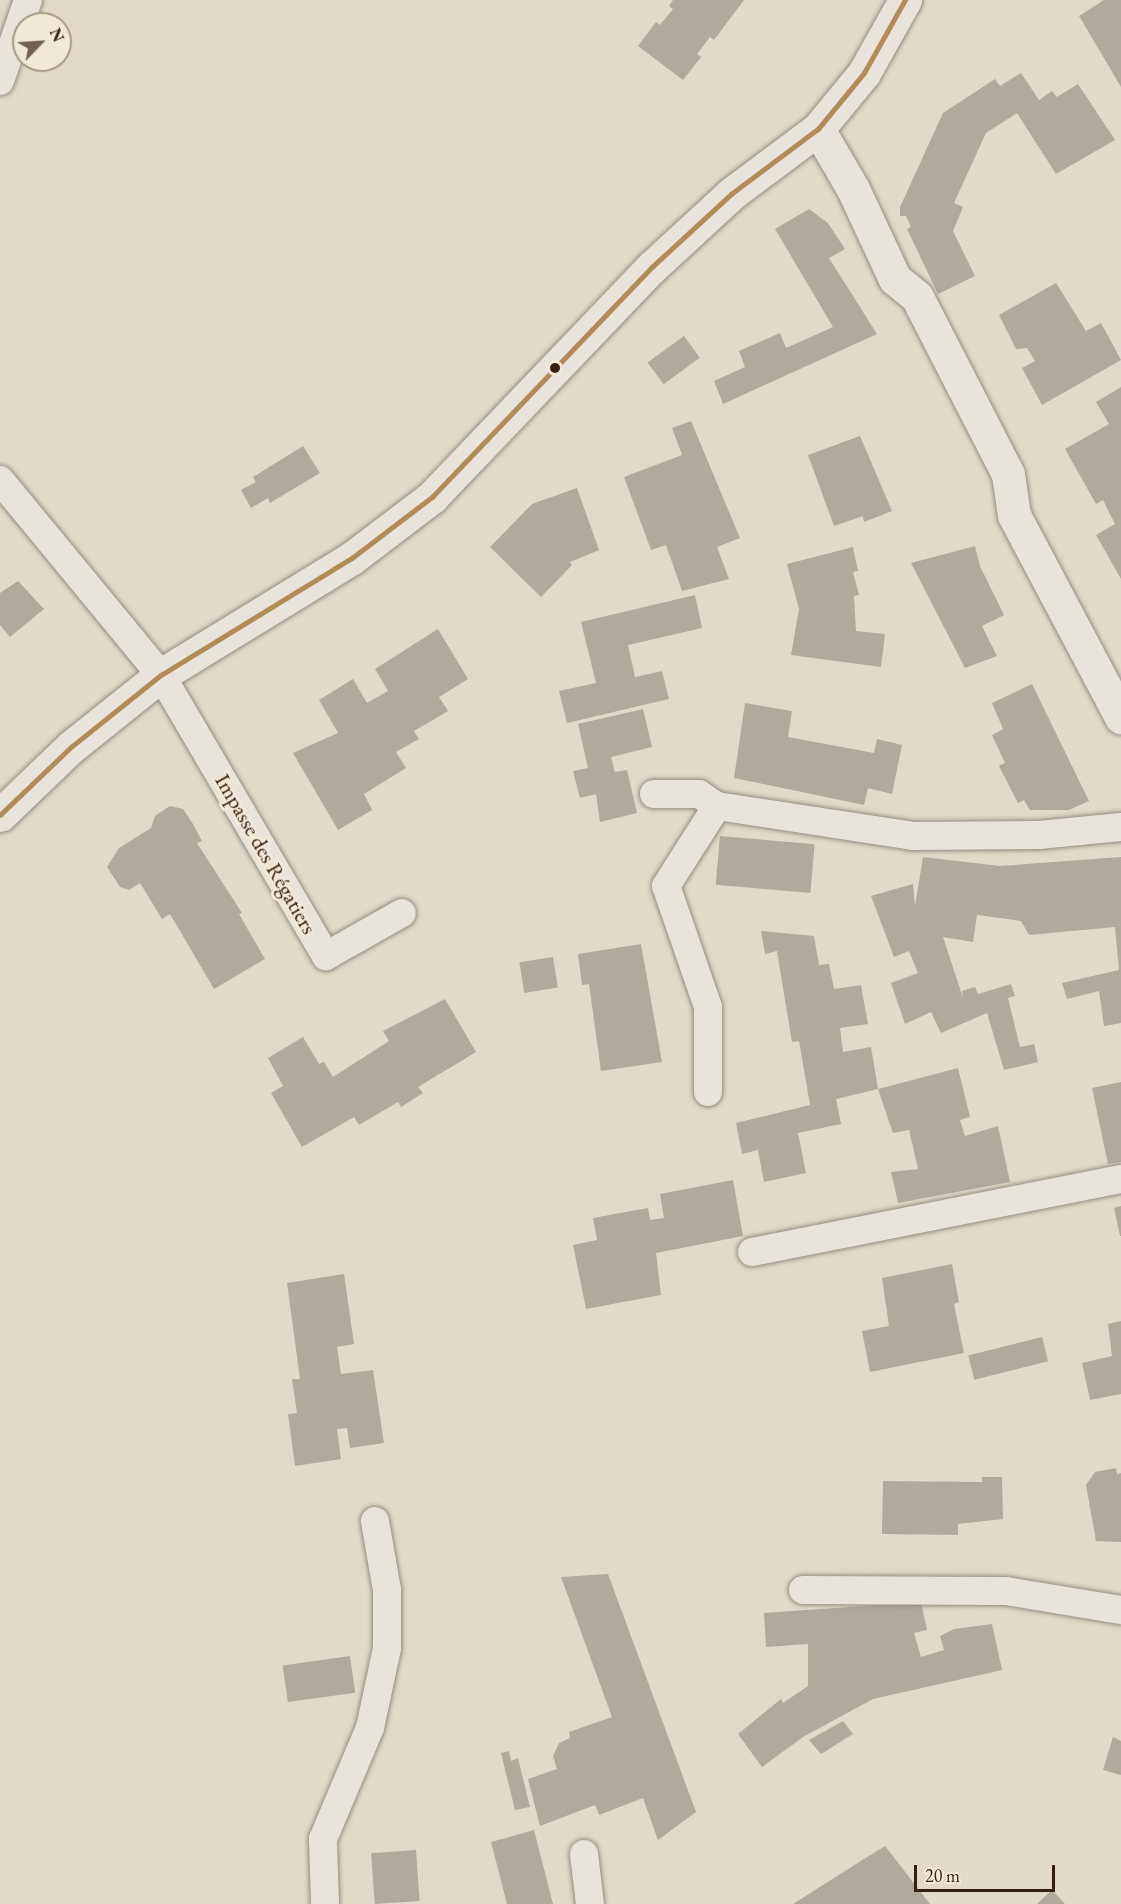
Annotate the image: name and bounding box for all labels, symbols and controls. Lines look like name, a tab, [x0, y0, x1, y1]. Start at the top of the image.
north arrow	[12, 12, 72, 72]
text: N	[45, 25, 69, 45]
unlabelled marker	[549, 362, 561, 374]
street label: Impasse des Régatiers	[209, 769, 323, 939]
scale bar	[917, 1853, 1058, 1891]
text: 20 m	[925, 1864, 960, 1887]

